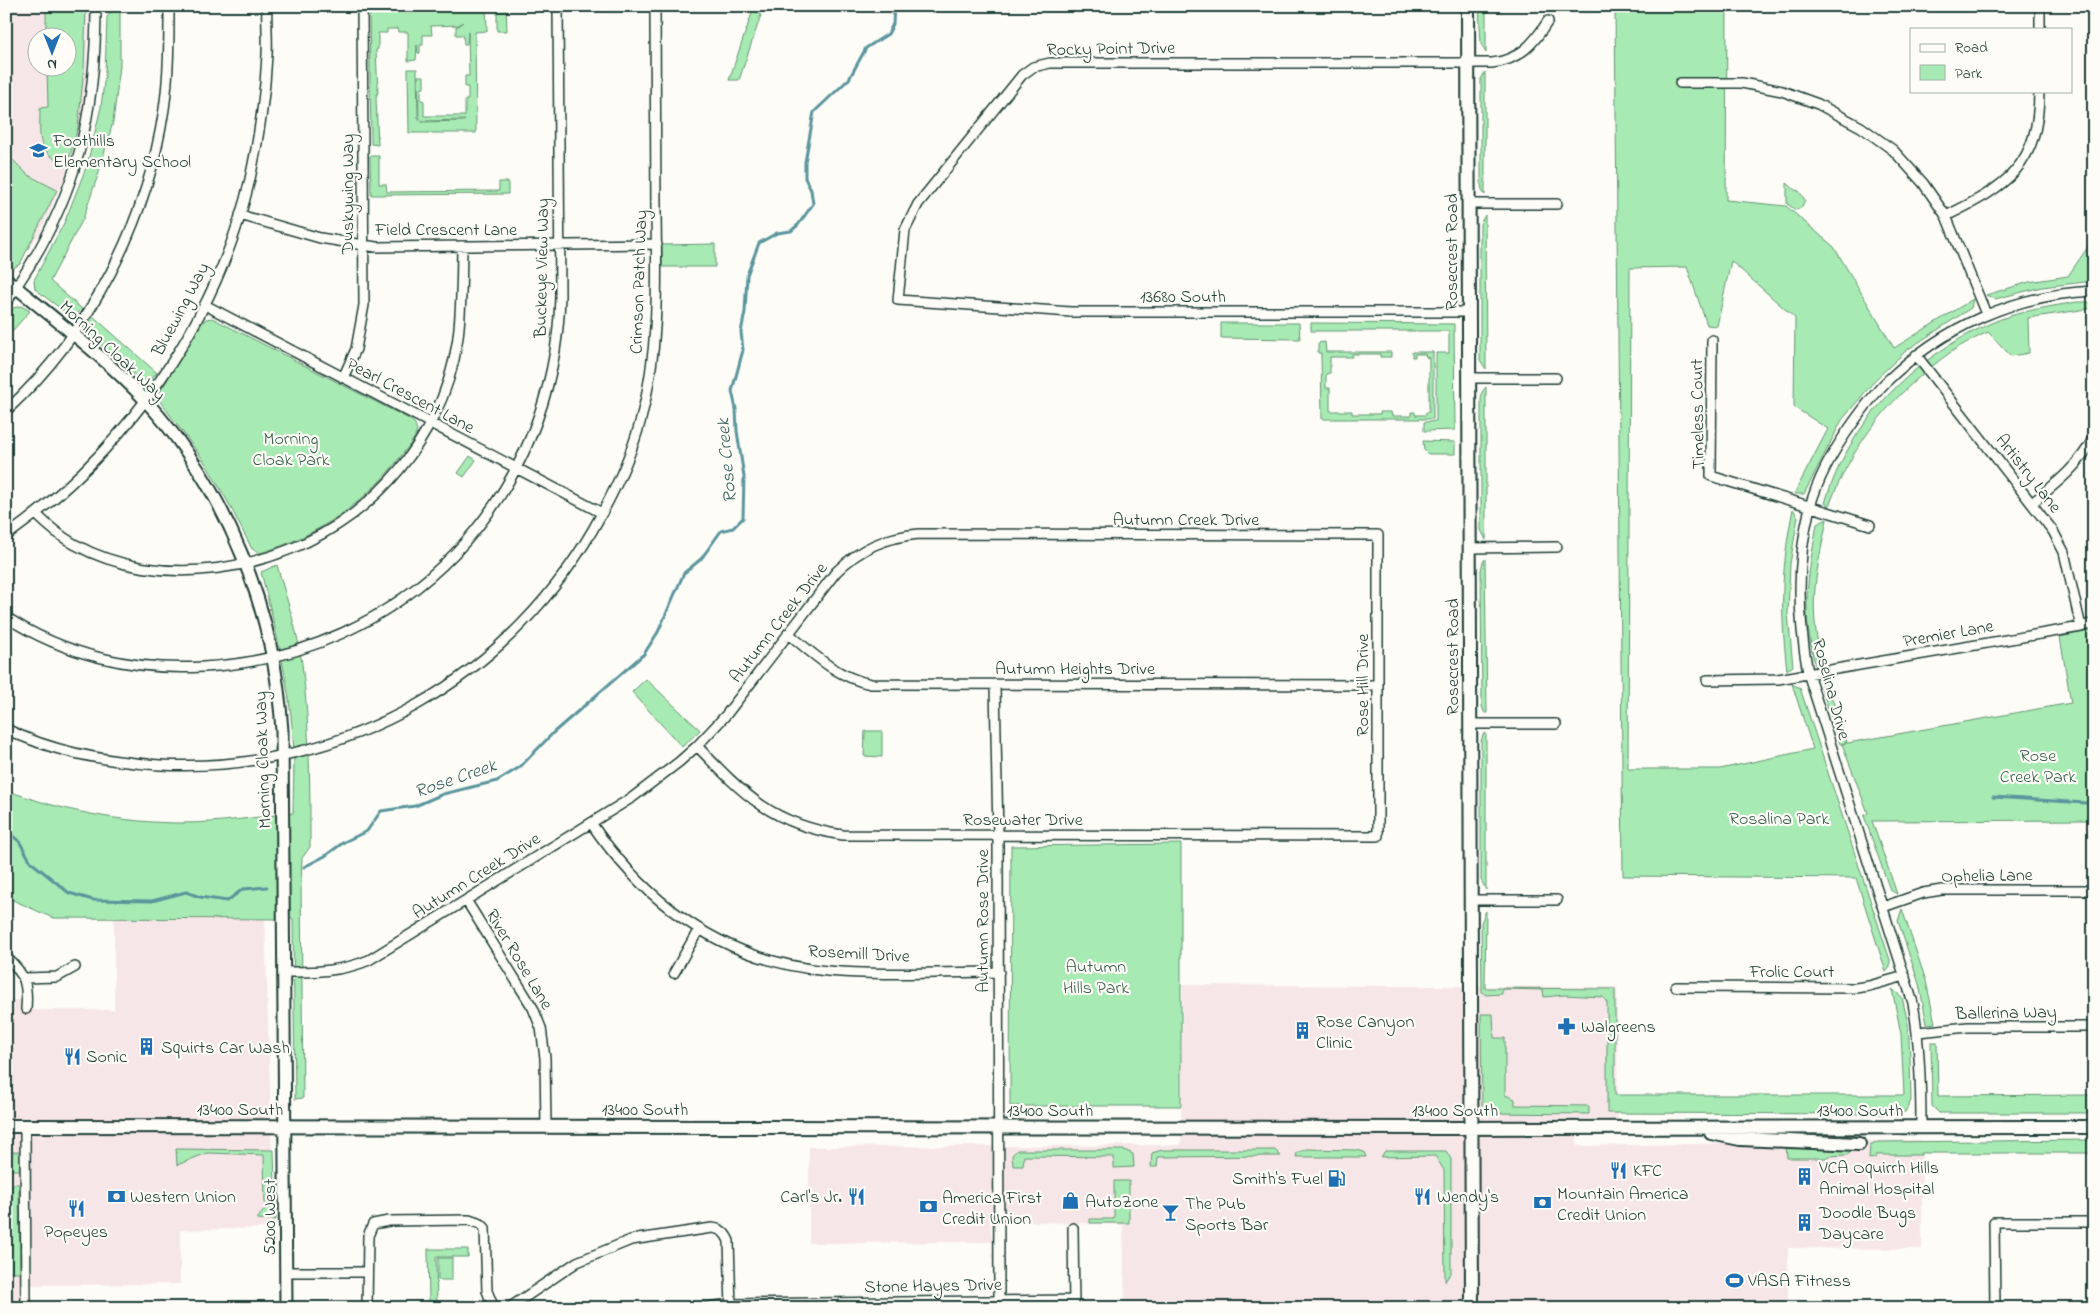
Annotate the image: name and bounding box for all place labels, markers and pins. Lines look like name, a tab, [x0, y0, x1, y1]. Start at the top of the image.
place label: Foothills Elementary School	[52, 129, 191, 176]
school or university icon: Foothills Elementary School	[29, 140, 49, 160]
place label: Rose Canyon Clinic	[1316, 1010, 1414, 1057]
place label: Walgreens	[1581, 1015, 1656, 1042]
pharmacy icon: Walgreens	[1557, 1016, 1577, 1036]
building icon: Rose Canyon Clinic	[1292, 1021, 1312, 1041]
place label: Squirts Car Wash	[161, 1036, 290, 1062]
building icon: Squirts Car Wash	[137, 1037, 157, 1057]
place label: Sonic	[86, 1045, 127, 1071]
restaurant icon: Sonic	[62, 1046, 82, 1066]
place label: VCA Oquirrh Hills Animal Hospital	[1818, 1156, 1939, 1203]
place label: KFC	[1633, 1159, 1662, 1185]
restaurant icon: KFC	[1609, 1160, 1629, 1180]
place label: Smith's Fuel	[1232, 1167, 1323, 1193]
building icon: VCA Oquirrh Hills Animal Hospital	[1795, 1167, 1815, 1187]
fuel station icon: Smith's Fuel	[1327, 1168, 1347, 1188]
place label: Mountain America Credit Union	[1557, 1182, 1688, 1229]
place label: Western Union	[130, 1185, 236, 1211]
place label: Carl's Jr.	[780, 1185, 842, 1211]
place label: Wendy's	[1437, 1185, 1499, 1211]
bank icon: Western Union	[106, 1186, 126, 1206]
restaurant icon: Carl's Jr.	[846, 1186, 866, 1206]
place label: America First Credit Union	[942, 1186, 1042, 1233]
restaurant icon: Wendy's	[1413, 1186, 1433, 1206]
place label: AutoZone	[1085, 1190, 1159, 1216]
shop icon: AutoZone	[1061, 1191, 1081, 1211]
place label: The Pub Sports Bar	[1185, 1192, 1269, 1239]
bank icon: Mountain America Credit Union	[1533, 1193, 1553, 1213]
bank icon: America First Credit Union	[918, 1197, 938, 1217]
restaurant icon: Popeyes	[66, 1198, 86, 1218]
place label: Doodle Bugs Daycare	[1818, 1201, 1916, 1248]
bar icon: The Pub Sports Bar	[1161, 1203, 1181, 1223]
building icon: Doodle Bugs Daycare	[1795, 1212, 1815, 1232]
place label: Popeyes	[44, 1220, 108, 1246]
place label: VASA Fitness	[1747, 1269, 1851, 1295]
sports icon: VASA Fitness	[1724, 1270, 1744, 1290]

